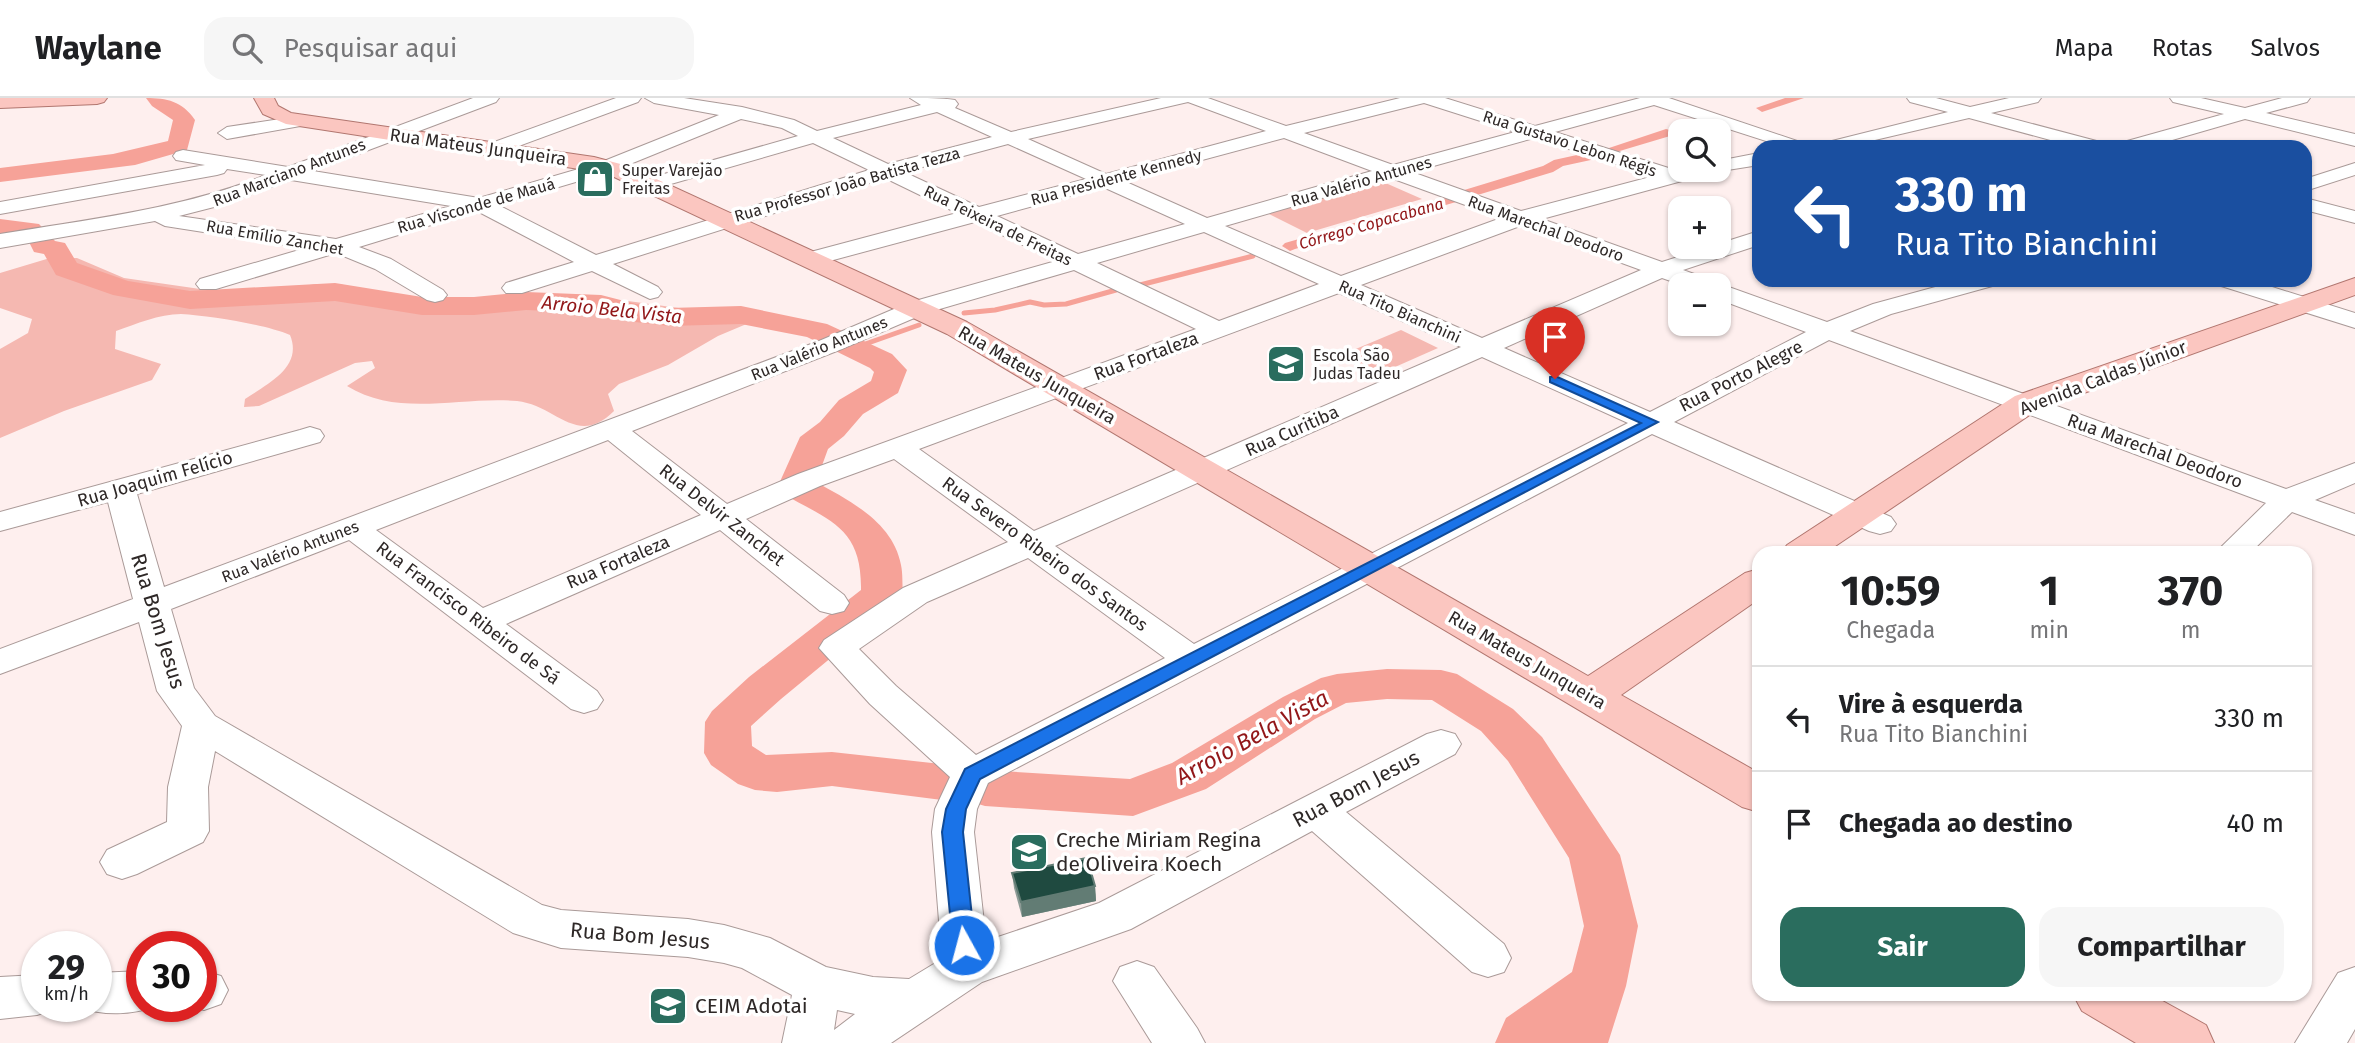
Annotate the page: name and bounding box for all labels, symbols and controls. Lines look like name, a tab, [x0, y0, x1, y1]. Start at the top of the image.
search box	[204, 17, 694, 80]
text: Waylane	[35, 28, 162, 68]
icon: search	[228, 29, 266, 67]
text: Pesquisar aqui	[284, 33, 457, 64]
text: Mapa	[2055, 34, 2114, 62]
text: Rotas	[2152, 34, 2212, 62]
text: Salvos	[2250, 34, 2320, 62]
street label: Rua Gustavo Lebon Régis	[1481, 106, 1659, 181]
map controls	[1668, 119, 1731, 336]
button: search	[1668, 119, 1731, 182]
street label: Rua Mateus Junqueira	[388, 124, 568, 170]
street label: Rua Marciano Antunes	[210, 135, 368, 210]
street label: Rua Professor João Batista Tezza	[732, 143, 962, 226]
street label: Rua Presidente Kennedy	[1029, 145, 1204, 209]
street label: Rua Valério Antunes	[1289, 152, 1434, 211]
shop icon: Super Varejão Freitas	[574, 158, 616, 200]
place label: Super Varejão Freitas	[622, 161, 723, 198]
text: 330 m	[1895, 165, 2028, 224]
icon: left	[1780, 168, 1871, 259]
street label: Rua Visconde de Mauá	[395, 174, 557, 237]
street label: Rua Teixeira de Freitas	[921, 181, 1075, 270]
street label: Rua Marechal Deodoro	[1465, 191, 1626, 265]
water label: Córrego Copacabana	[1297, 194, 1446, 253]
button: +	[1668, 196, 1731, 259]
street label: Rua Emílio Zanchet	[205, 216, 345, 259]
text: Rua Tito Bianchini	[1895, 225, 2158, 263]
button: −	[1668, 273, 1731, 336]
street label: Rua Tito Bianchini	[1336, 276, 1464, 347]
water label: Arroio Bela Vista	[540, 291, 683, 328]
pin	[1525, 307, 1585, 379]
street label: Rua Valério Antunes	[748, 312, 890, 385]
icon: arrive	[1536, 318, 1574, 356]
street label: Rua Mateus Junqueira	[954, 321, 1120, 429]
street label: Rua Fortaleza	[1091, 327, 1201, 385]
street label: Rua Porto Alegre	[1676, 335, 1806, 417]
street label: Avenida Caldas Júnior	[2016, 336, 2190, 420]
school or university icon: Escola São Judas Tadeu	[1265, 343, 1307, 385]
place label: Escola São Judas Tadeu	[1313, 346, 1401, 383]
street label: Rua Curitiba	[1242, 401, 1342, 461]
street label: Rua Marechal Deodoro	[2064, 409, 2246, 493]
street label: Rua Joaquim Felício	[75, 446, 235, 512]
street label: Rua Delvir Zanchet	[655, 459, 789, 571]
street label: Rua Severo Ribeiro dos Santos	[938, 472, 1152, 636]
street label: Rua Valério Antunes	[219, 517, 362, 586]
street label: Rua Fortaleza	[563, 530, 673, 594]
street label: Rua Francisco Ribeiro de Sá	[372, 537, 564, 689]
street label: Rua Bom Jesus	[125, 550, 191, 692]
text: 10:59	[1841, 566, 1941, 616]
text: 1	[2039, 566, 2059, 616]
text: 370	[2158, 566, 2223, 616]
street label: Rua Mateus Junqueira	[1444, 606, 1610, 714]
text: Chegada	[1846, 616, 1935, 644]
text: min	[2029, 616, 2069, 644]
text: m	[2181, 616, 2200, 644]
water label: Arroio Bela Vista	[1170, 683, 1333, 791]
text: Vire à esquerda	[1839, 689, 2023, 720]
icon: left	[1780, 700, 1818, 738]
text: 330 m	[2214, 703, 2284, 734]
text: Rua Tito Bianchini	[1839, 720, 2028, 748]
street label: Rua Bom Jesus	[1288, 745, 1424, 833]
icon: arrive	[1780, 805, 1818, 843]
text: Chegada ao destino	[1839, 808, 2073, 839]
text: 40 m	[2226, 808, 2284, 839]
place label: Creche Miriam Regina de Oliveira Koech	[1056, 827, 1261, 877]
school or university icon: Creche Miriam Regina de Oliveira Koech	[1008, 831, 1050, 873]
button: Sair	[1780, 907, 2025, 987]
button: Compartilhar	[2039, 907, 2284, 987]
position arrow	[927, 908, 1001, 982]
street label: Rua Bom Jesus	[569, 917, 711, 955]
speed limit sign: 30	[126, 931, 217, 1022]
text: 29	[48, 946, 85, 988]
text: km/h	[44, 983, 89, 1005]
school or university icon: CEIM Adotai	[647, 985, 689, 1027]
place label: CEIM Adotai	[695, 993, 808, 1019]

